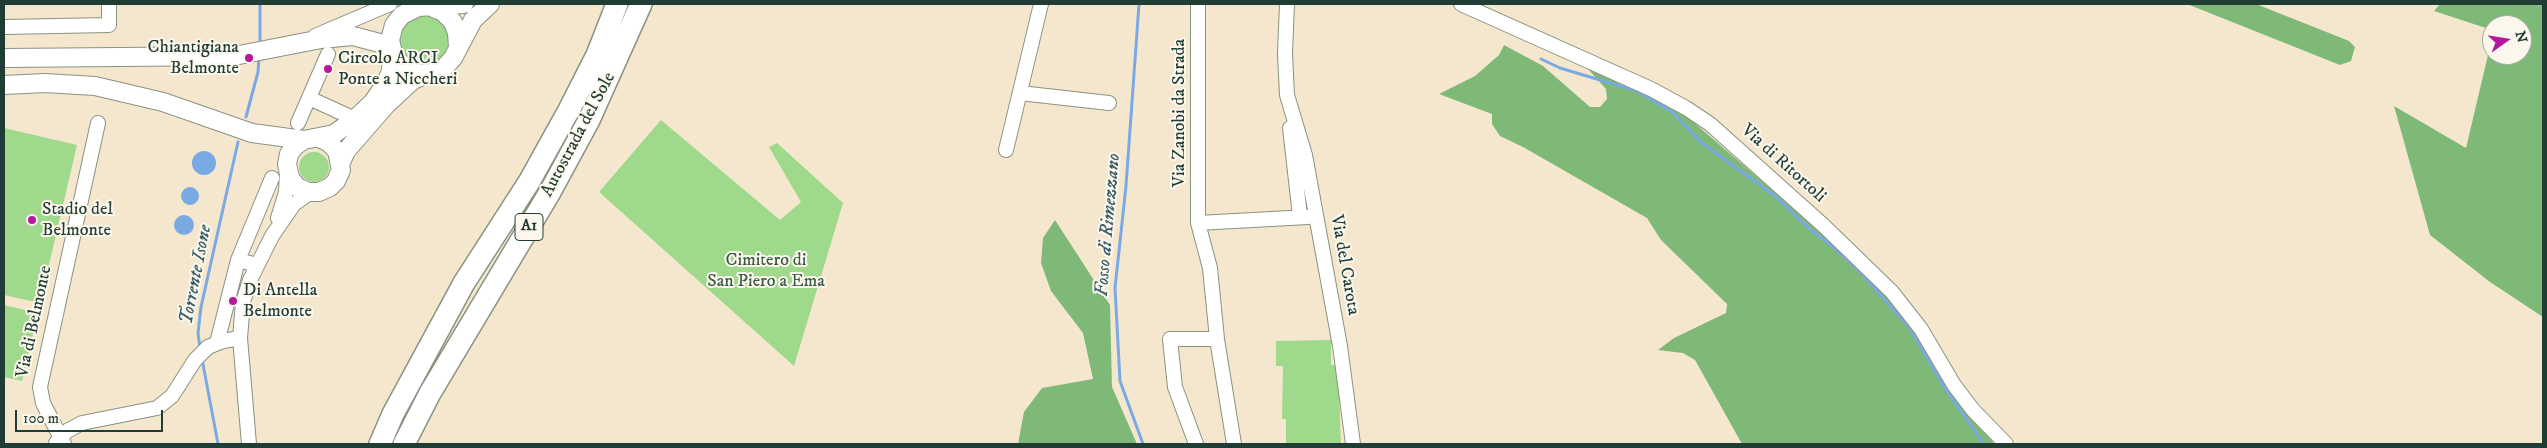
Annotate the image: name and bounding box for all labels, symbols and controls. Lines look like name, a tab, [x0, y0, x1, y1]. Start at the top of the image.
north arrow	[2482, 15, 2532, 65]
text: N	[2511, 29, 2531, 44]
place label: Chiantigiana Belmonte	[147, 37, 239, 80]
street label: Via Zanobi da Strada	[1169, 39, 1191, 187]
place label: Circolo ARCI Ponte a Niccheri	[338, 48, 457, 90]
marker: Chiantigiana Belmonte	[243, 52, 255, 64]
marker: Circolo ARCI Ponte a Niccheri	[322, 63, 334, 75]
street label: Autostrada del Sole	[537, 69, 621, 201]
street label: Via di Ritortoli	[1736, 120, 1830, 208]
water label: Fosso di Rimezzano	[1091, 153, 1127, 297]
place label: Stadio del Belmonte	[42, 199, 113, 242]
road number: A1	[515, 213, 543, 240]
street label: Via del Carota	[1325, 213, 1363, 317]
marker: Stadio del Belmonte	[26, 214, 38, 226]
water label: Torrente Isone	[176, 223, 218, 327]
park label: Cimitero di San Piero a Ema	[707, 250, 825, 292]
street label: Via di Belmonte	[13, 264, 57, 380]
place label: Di Antella Belmonte	[243, 280, 317, 322]
marker: Di Antella Belmonte	[227, 295, 239, 307]
scale bar	[18, 400, 165, 432]
text: 100 m	[23, 409, 59, 428]

